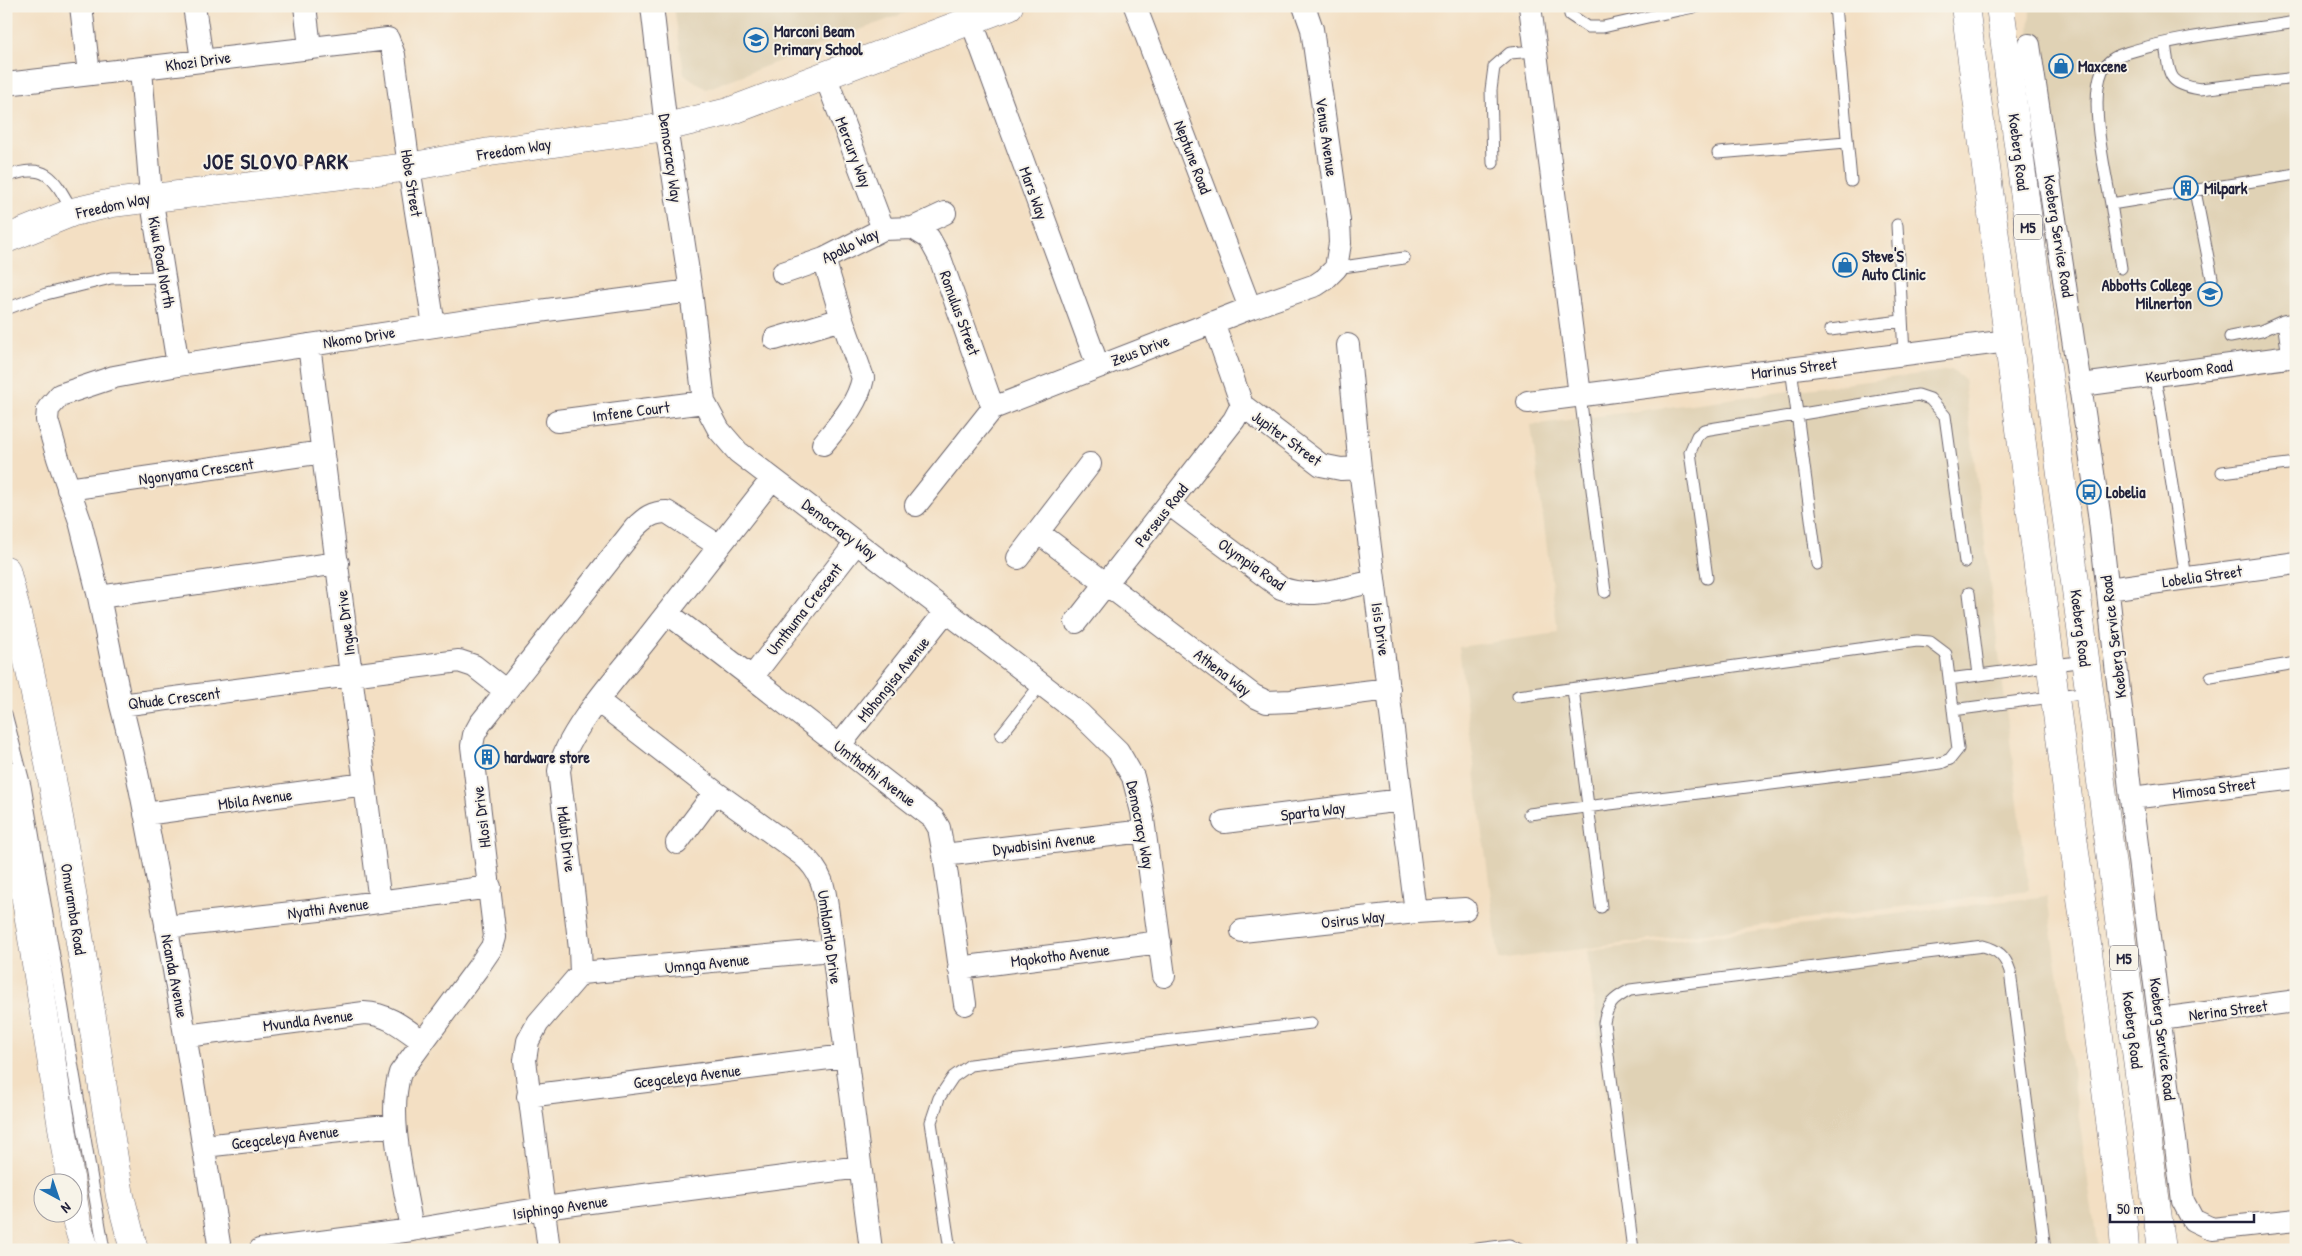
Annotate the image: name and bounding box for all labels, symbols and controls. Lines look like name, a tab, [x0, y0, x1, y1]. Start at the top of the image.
place label: Marconi Beam Primary School	[774, 20, 863, 61]
school or university icon: Marconi Beam Primary School	[743, 27, 769, 53]
street label: Khozi Drive	[164, 45, 233, 76]
shop icon: Maxcene	[2048, 53, 2074, 79]
place label: Maxcene	[2078, 55, 2128, 77]
street label: Venus Avenue	[1311, 96, 1344, 178]
street label: Democracy Way	[654, 112, 688, 204]
street label: Koeberg Road	[2003, 112, 2035, 192]
street label: Mercury Way	[830, 113, 878, 191]
street label: Neptune Road	[1169, 117, 1217, 197]
street label: Freedom Way	[474, 132, 553, 166]
district label: JOE SLOVO PARK	[203, 147, 349, 176]
street label: Hobe Street	[396, 148, 428, 219]
street label: Mars Way	[1014, 164, 1054, 223]
street label: Koeberg Service Road	[2038, 173, 2080, 299]
building icon: Milpark	[2173, 175, 2199, 201]
place label: Milpark	[2204, 177, 2248, 200]
street label: Freedom Way	[73, 186, 152, 224]
street label: Kiwu Road North	[143, 214, 181, 310]
road number: M5	[2014, 214, 2042, 240]
street label: Apollo Way	[818, 222, 882, 268]
place label: Steve'S Auto Clinic	[1862, 245, 1926, 285]
shop icon: Steve'S Auto Clinic	[1832, 252, 1858, 278]
street label: Romulus Street	[934, 268, 986, 359]
place label: Abbotts College Milnerton	[2102, 274, 2193, 314]
school or university icon: Abbotts College Milnerton	[2197, 281, 2223, 307]
street label: Nkomo Drive	[321, 320, 397, 354]
street label: Zeus Drive	[1108, 329, 1173, 371]
street label: Marinus Street	[1750, 352, 1839, 384]
street label: Keurboom Road	[2144, 354, 2234, 388]
street label: Imfene Court	[591, 395, 671, 427]
street label: Jupiter Street	[1247, 405, 1327, 471]
street label: Ngonyama Crescent	[137, 452, 255, 490]
street label: Perseus Road	[1129, 479, 1193, 551]
bus stop icon: Lobelia	[2076, 479, 2102, 505]
place label: Lobelia	[2106, 481, 2146, 503]
street label: Democracy Way	[798, 493, 883, 565]
street label: Olympia Road	[1214, 533, 1290, 595]
street label: Umthuma Crescent	[761, 558, 847, 660]
street label: Lobelia Street	[2161, 559, 2244, 592]
street label: Koeberg Service Road	[2095, 574, 2131, 700]
street label: Ingwe Drive	[330, 588, 360, 657]
street label: Koeberg Road	[2065, 588, 2097, 668]
street label: Isis Drive	[1366, 601, 1396, 658]
street label: Mbhongisa Avenue	[852, 631, 935, 726]
street label: Athena Way	[1190, 643, 1256, 701]
street label: Qhude Crescent	[127, 681, 222, 715]
street label: Umthathi Avenue	[829, 735, 921, 812]
building icon: hardware store	[474, 744, 500, 770]
place label: hardware store	[504, 746, 591, 768]
street label: Mimosa Street	[2171, 772, 2257, 804]
street label: Democracy Way	[1122, 779, 1160, 871]
street label: Mbila Avenue	[217, 783, 294, 815]
street label: Hlosi Drive	[466, 784, 496, 849]
street label: Sparta Way	[1279, 796, 1347, 826]
street label: Mdubi Drive	[552, 805, 582, 874]
street label: Dywabisini Avenue	[992, 826, 1097, 860]
street label: Omuramba Road	[56, 862, 92, 956]
street label: Umhlontlo Drive	[813, 889, 848, 986]
street label: Nyathi Avenue	[286, 892, 370, 924]
street label: Osirus Way	[1320, 905, 1386, 933]
street label: Ncanda Avenue	[156, 932, 194, 1020]
street label: Mqokotho Avenue	[1009, 938, 1111, 972]
road number: M5	[2110, 946, 2138, 970]
street label: Umnga Avenue	[664, 948, 751, 978]
street label: Koeberg Service Road	[2145, 976, 2181, 1102]
street label: Koeberg Road	[2117, 990, 2149, 1070]
street label: Nerina Street	[2187, 994, 2269, 1026]
street label: Mvundla Avenue	[262, 1003, 355, 1036]
street label: Gcegceleya Avenue	[632, 1058, 743, 1093]
street label: Gcegceleya Avenue	[230, 1119, 341, 1154]
north arrow	[32, 1174, 82, 1224]
street label: Isiphingo Avenue	[511, 1189, 610, 1225]
scale bar	[2110, 1191, 2253, 1223]
text: 50 m	[2117, 1198, 2144, 1219]
text: N	[57, 1199, 76, 1218]

